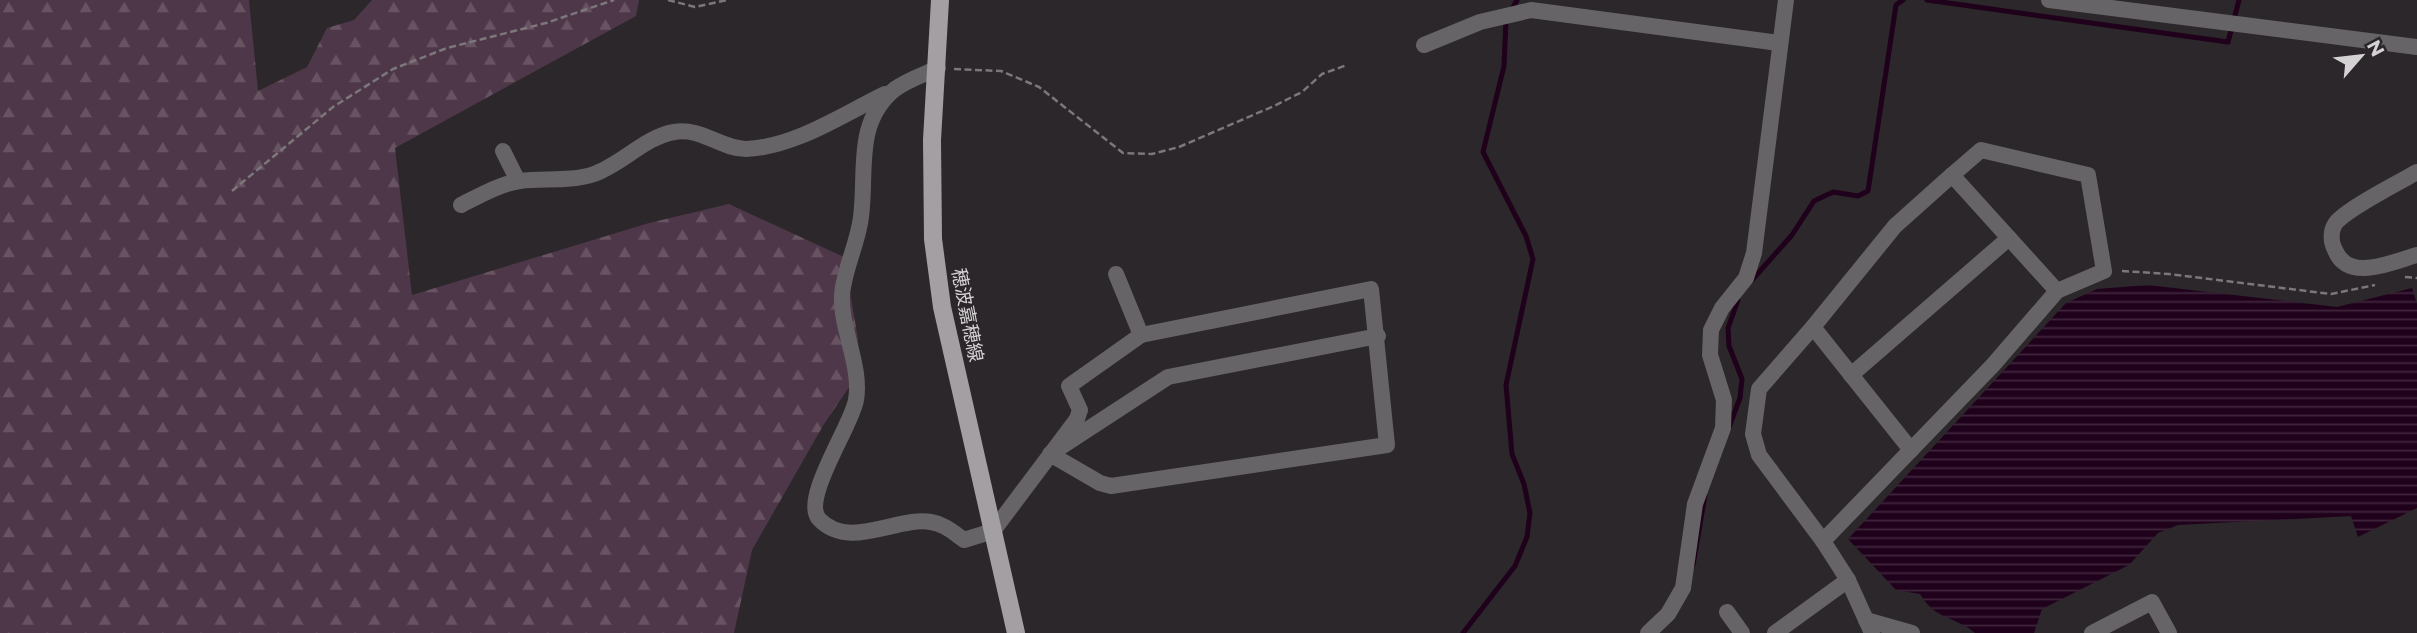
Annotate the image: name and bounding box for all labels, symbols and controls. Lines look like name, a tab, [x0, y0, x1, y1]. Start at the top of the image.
north arrow	[2326, 21, 2396, 91]
text: N	[2362, 36, 2389, 60]
street label: 穂波嘉穂線	[947, 266, 988, 364]

